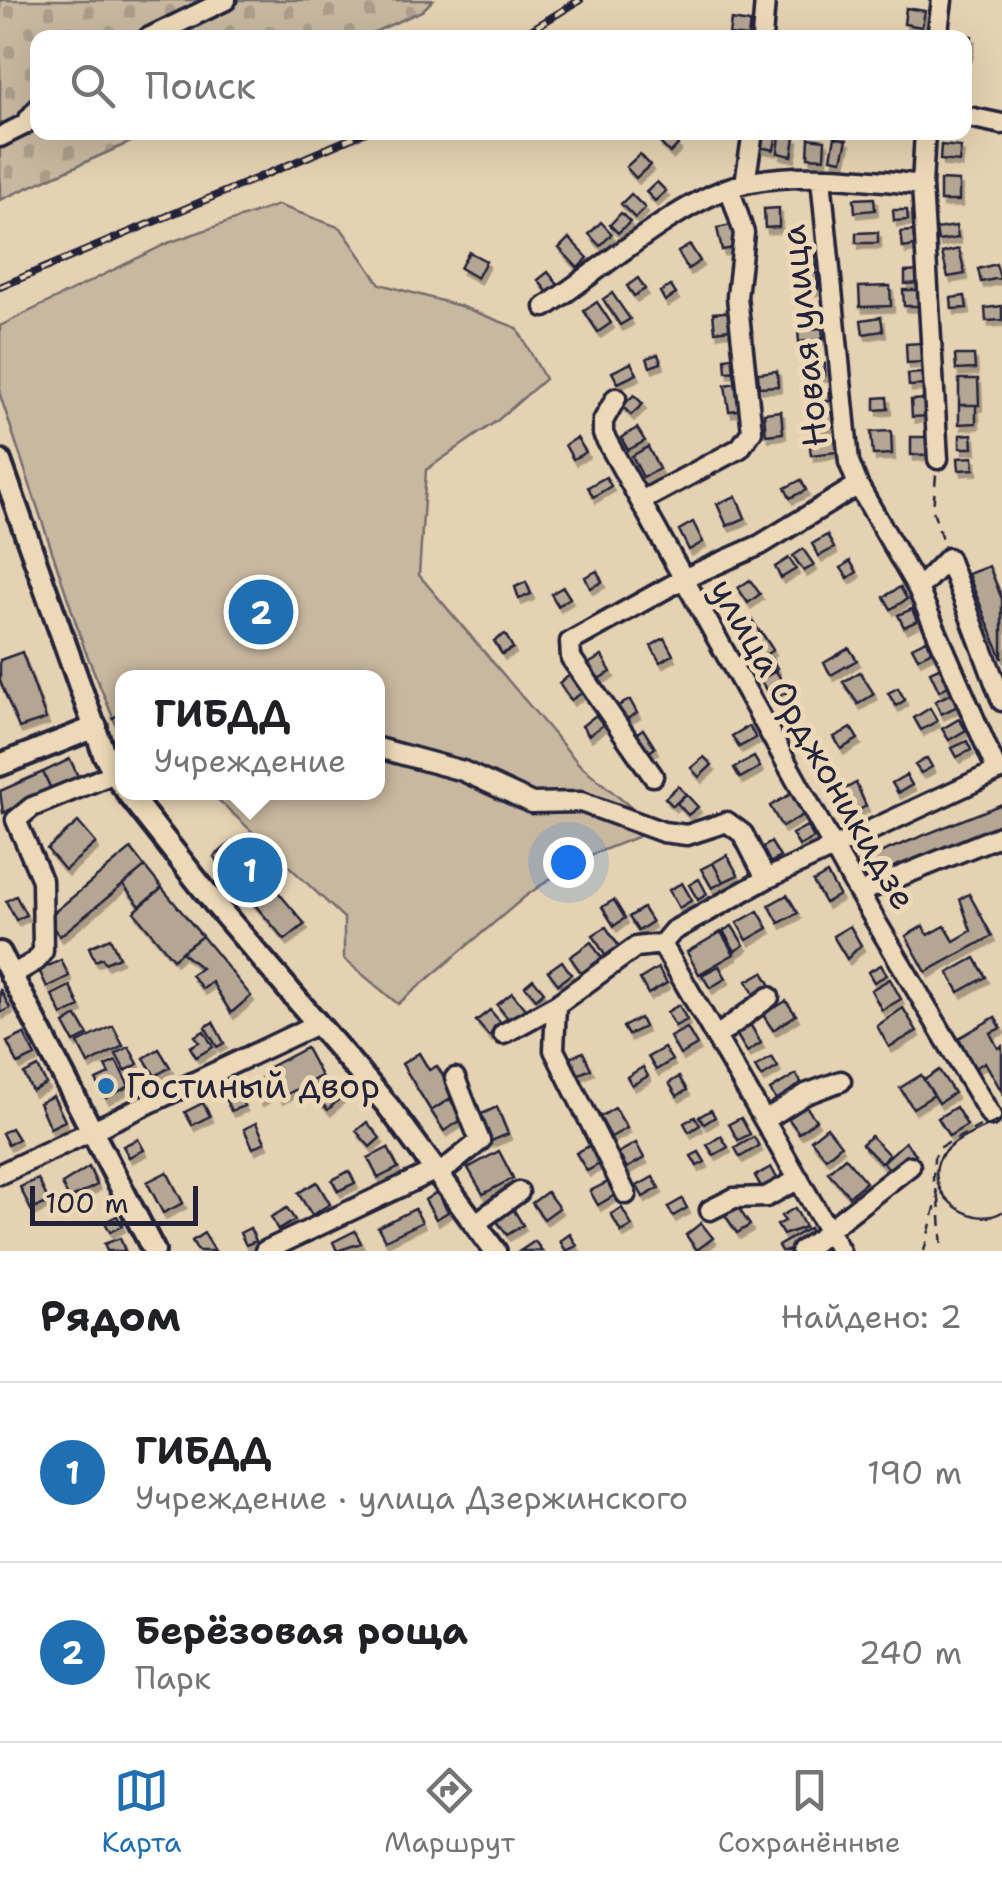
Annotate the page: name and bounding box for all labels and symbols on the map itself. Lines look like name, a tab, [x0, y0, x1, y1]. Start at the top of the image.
street label: Новая улица	[768, 222, 839, 450]
street label: улица Орджоникидзе	[699, 569, 928, 918]
pin: 2	[228, 574, 294, 650]
pin: 1	[218, 832, 282, 908]
your location	[543, 837, 594, 888]
place label: Гостиный двор	[126, 1062, 380, 1109]
marker: Гостиный двор	[95, 1075, 117, 1097]
scale bar	[30, 1181, 198, 1226]

